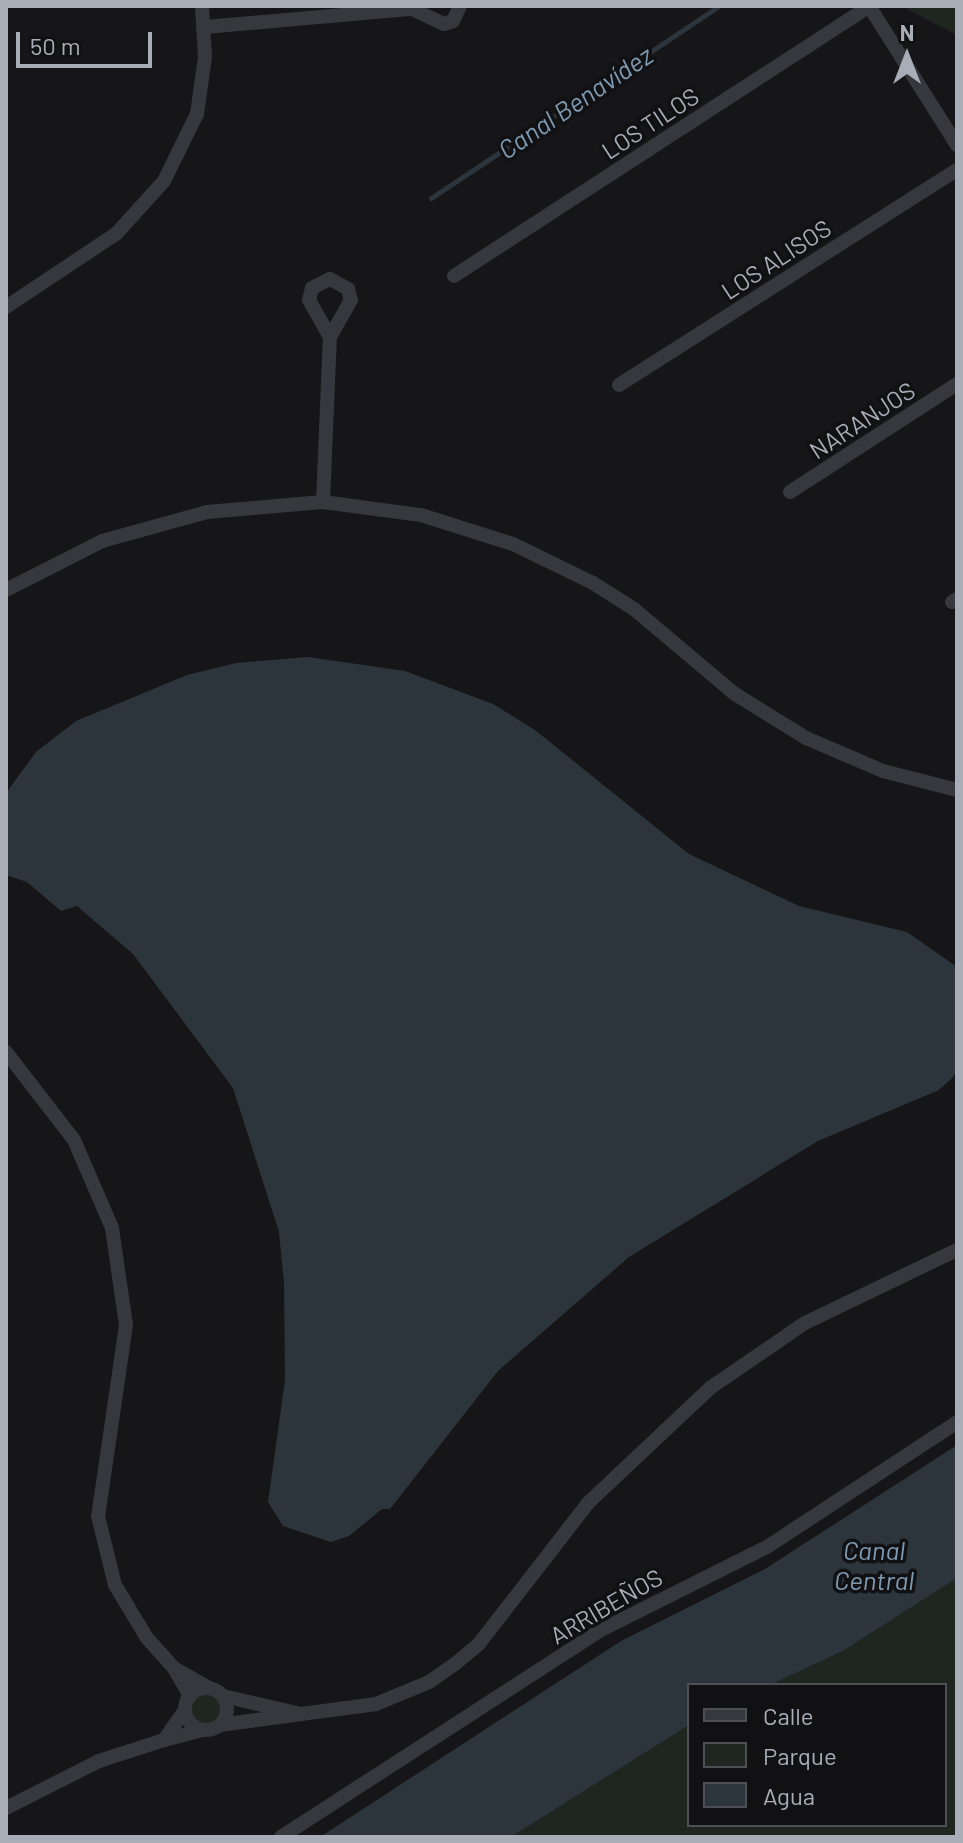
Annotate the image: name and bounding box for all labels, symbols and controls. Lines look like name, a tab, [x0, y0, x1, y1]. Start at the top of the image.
scale bar	[20, 16, 156, 66]
north arrow	[867, 16, 947, 96]
text: N	[900, 19, 914, 45]
text: 50 m	[30, 31, 81, 60]
water label: Canal Benavídez	[492, 39, 658, 165]
street label: LOS TILOS	[596, 81, 704, 165]
street label: LOS ALISOS	[716, 213, 836, 305]
street label: NARANJOS	[804, 375, 920, 465]
water label: Canal Central	[834, 1534, 914, 1596]
street label: ARRIBEÑOS	[545, 1562, 667, 1650]
legend	[687, 1683, 947, 1827]
text: Calle	[763, 1701, 814, 1730]
text: Parque	[763, 1741, 837, 1770]
text: Agua	[763, 1781, 815, 1810]

